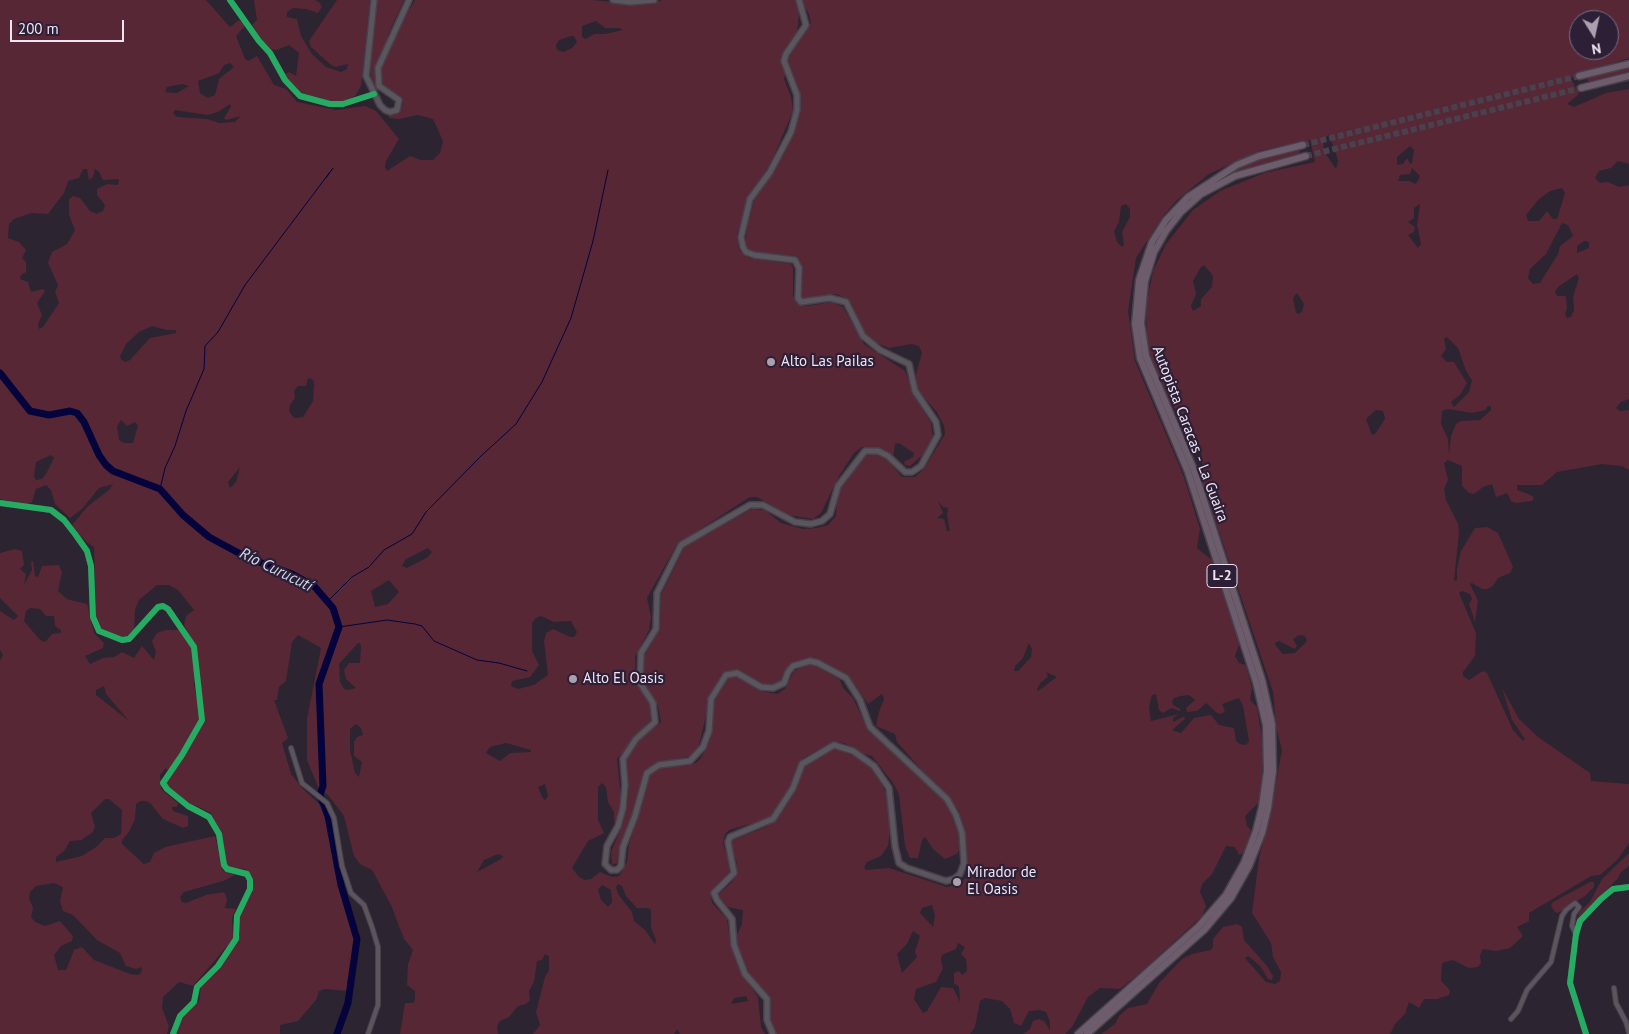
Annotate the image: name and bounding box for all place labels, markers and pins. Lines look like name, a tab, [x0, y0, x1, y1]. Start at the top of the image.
place label: Alto Las Pailas	[781, 353, 874, 371]
marker: Alto Las Pailas	[765, 356, 777, 368]
place label: Alto El Oasis	[583, 670, 664, 688]
marker: Alto El Oasis	[567, 673, 579, 685]
place label: Mirador de El Oasis	[967, 864, 1036, 899]
marker: Mirador de El Oasis	[951, 876, 963, 888]

